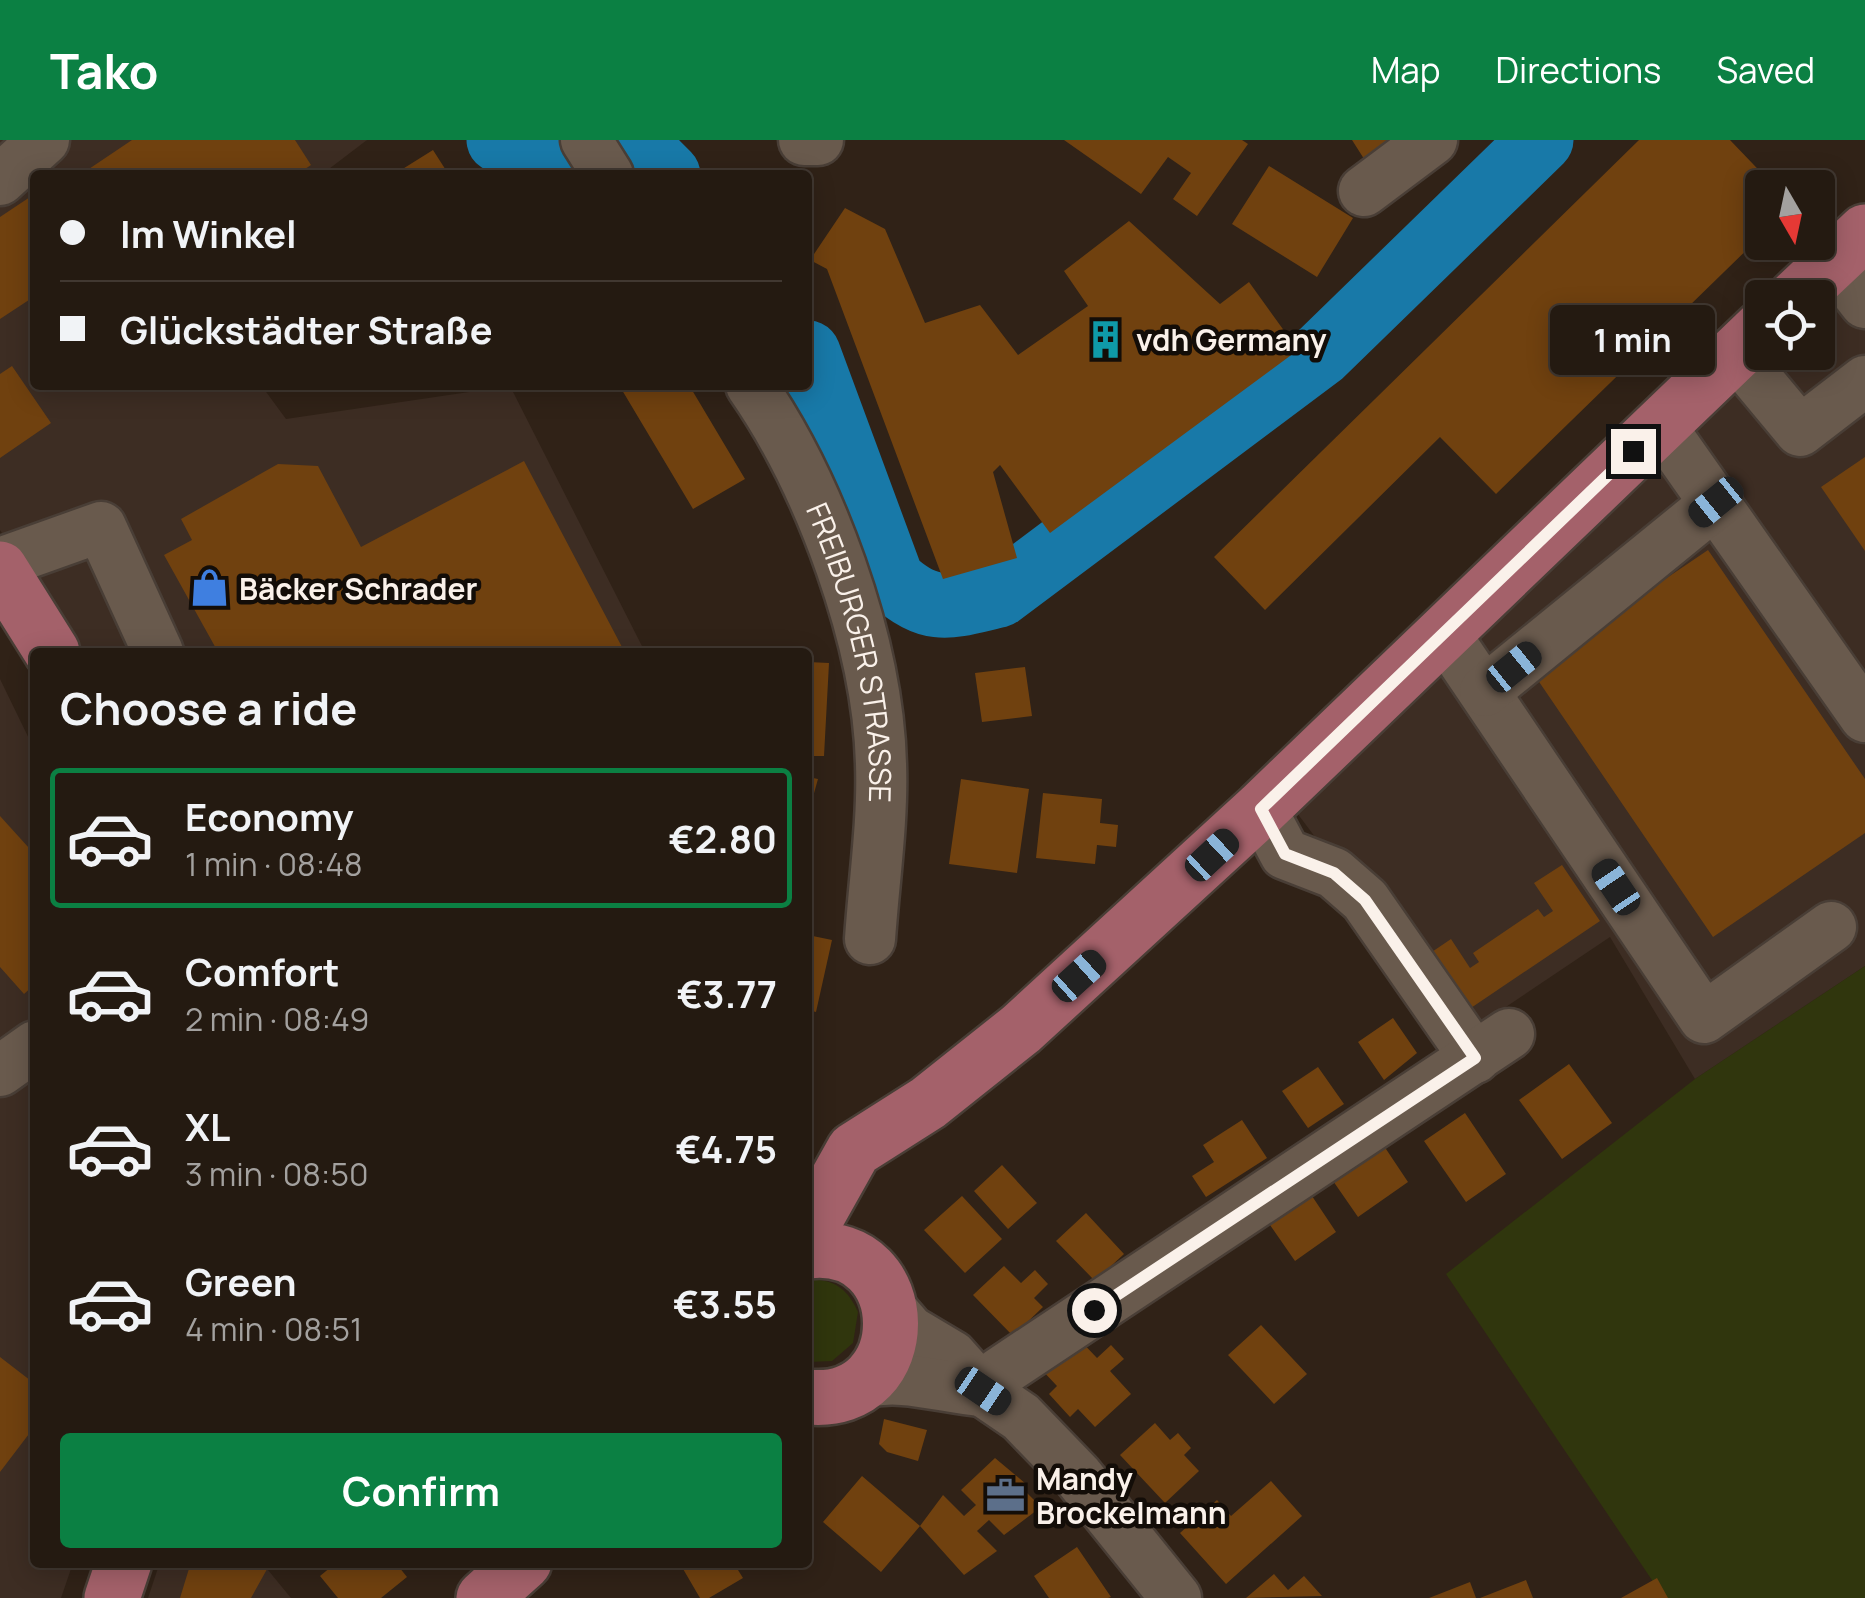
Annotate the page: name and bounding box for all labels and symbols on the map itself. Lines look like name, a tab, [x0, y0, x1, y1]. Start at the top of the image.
north arrow	[1745, 170, 1835, 260]
callout: 1 min	[1550, 306, 1716, 376]
building icon: vdh Germany	[1085, 318, 1127, 360]
place label: vdh Germany	[1136, 319, 1327, 360]
route end	[1611, 429, 1656, 474]
car	[1683, 471, 1749, 533]
street label: FREIBURGER STRASSE	[798, 496, 902, 803]
shop icon: Bäcker Schrader	[188, 567, 230, 609]
place label: Bäcker Schrader	[239, 568, 478, 609]
car	[1481, 636, 1547, 698]
car	[1180, 824, 1244, 886]
car	[1587, 854, 1645, 920]
car	[1047, 945, 1111, 1007]
route start	[1072, 1288, 1117, 1333]
car	[950, 1362, 1016, 1420]
place label: Mandy Brockelmann	[1036, 1458, 1227, 1533]
office icon: Mandy Brockelmann	[985, 1474, 1027, 1516]

